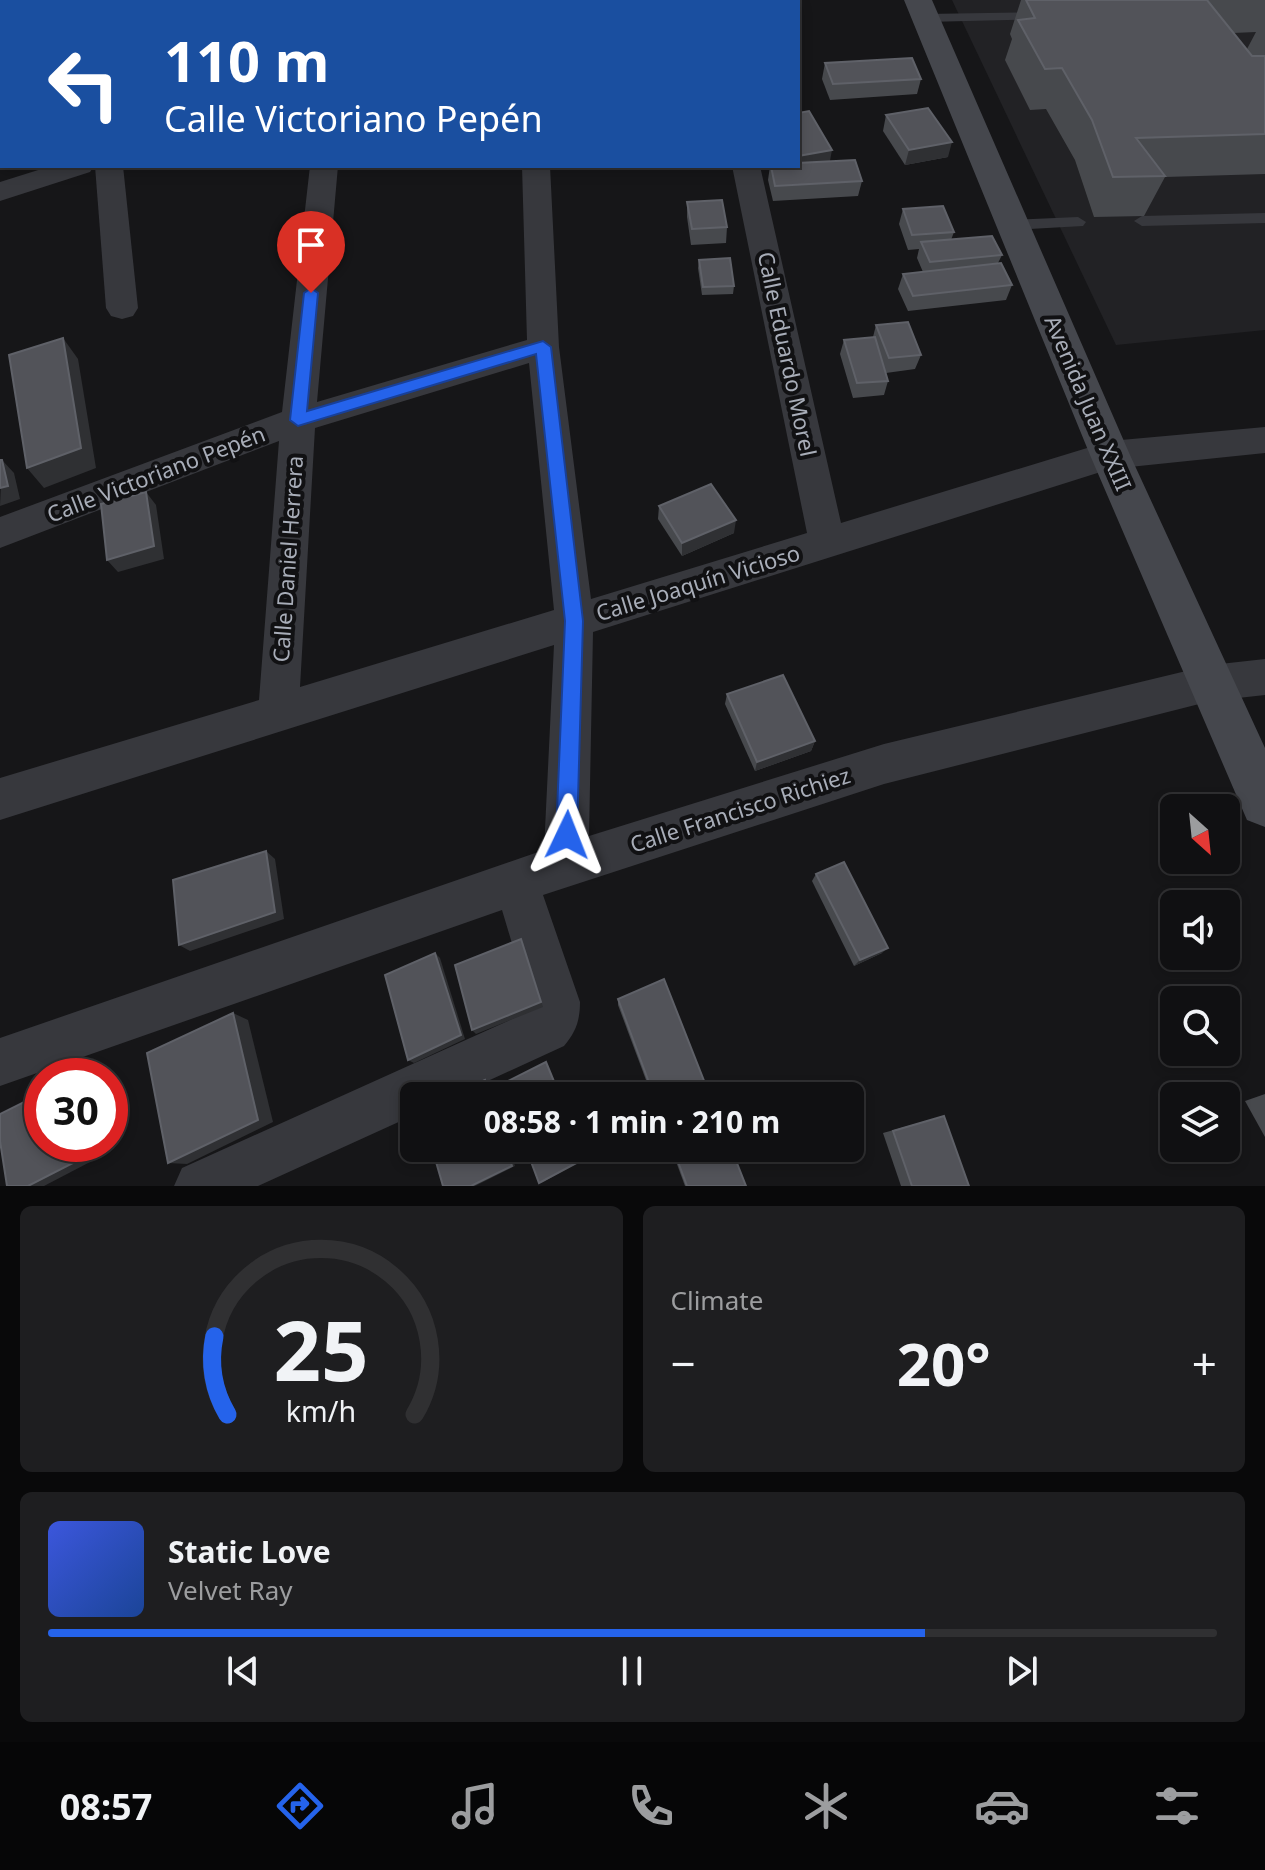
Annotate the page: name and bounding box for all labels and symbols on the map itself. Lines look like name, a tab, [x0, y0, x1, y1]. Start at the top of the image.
pin	[277, 211, 345, 293]
street label: Calle Eduardo Morel	[752, 249, 824, 459]
street label: Avenida Juan XXIII	[1038, 310, 1139, 495]
street label: Calle Victoriano Pepén	[42, 418, 269, 529]
street label: Calle Daniel Herrera	[265, 455, 309, 663]
street label: Calle Joaquín Vicioso	[592, 537, 803, 627]
street label: Calle Francisco Richiez	[626, 759, 854, 859]
position arrow	[525, 793, 609, 877]
north arrow	[1160, 794, 1240, 874]
speed limit sign: 30	[24, 1058, 128, 1162]

